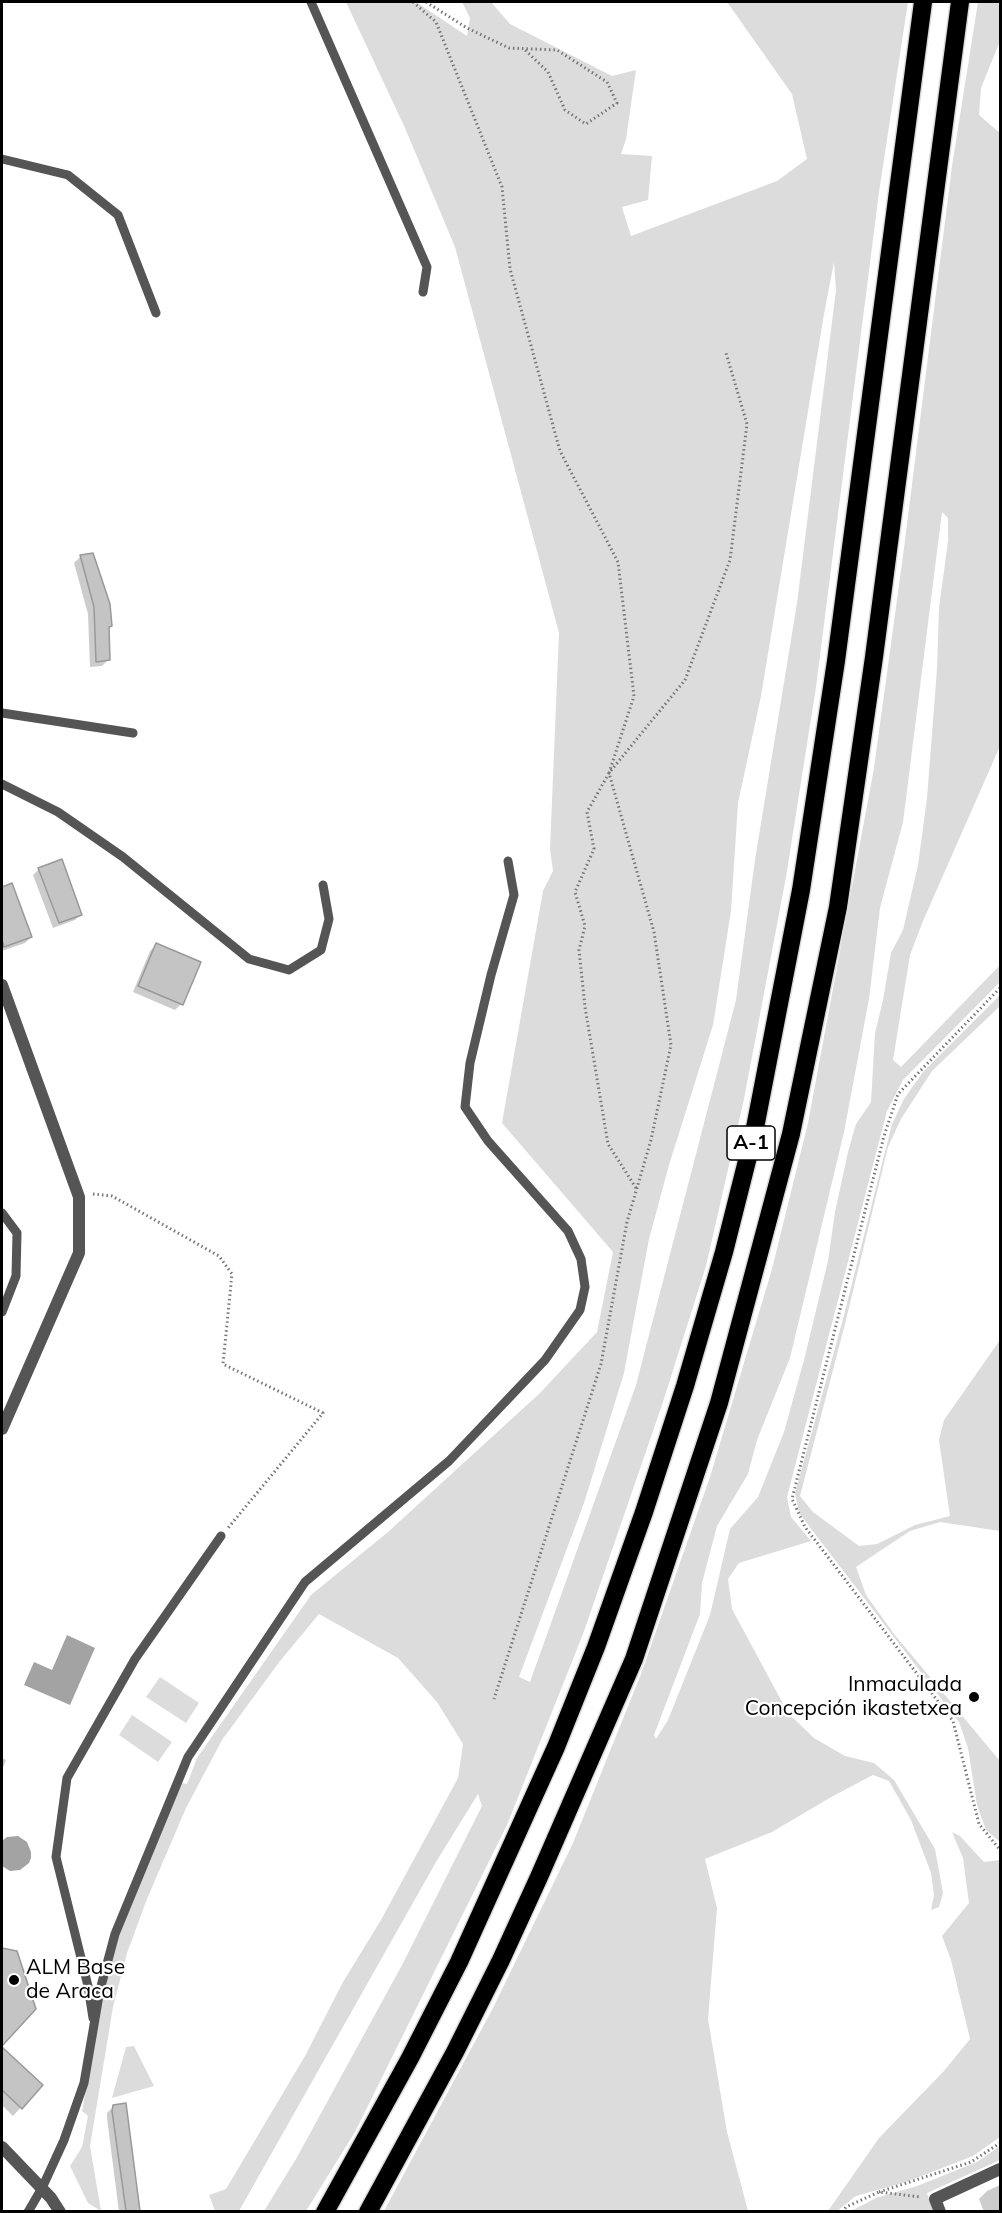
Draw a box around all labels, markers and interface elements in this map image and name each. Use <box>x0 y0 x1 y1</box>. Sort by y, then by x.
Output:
road number: A-1 <box>727 1126 775 1160</box>
place label: Inmaculada Concepción ikastetxea <box>745 1672 962 1722</box>
marker: Inmaculada Concepción ikastetxea <box>967 1690 981 1704</box>
place label: ALM Base de Araca <box>26 1955 125 2005</box>
marker: ALM Base de Araca <box>7 1973 21 1987</box>

